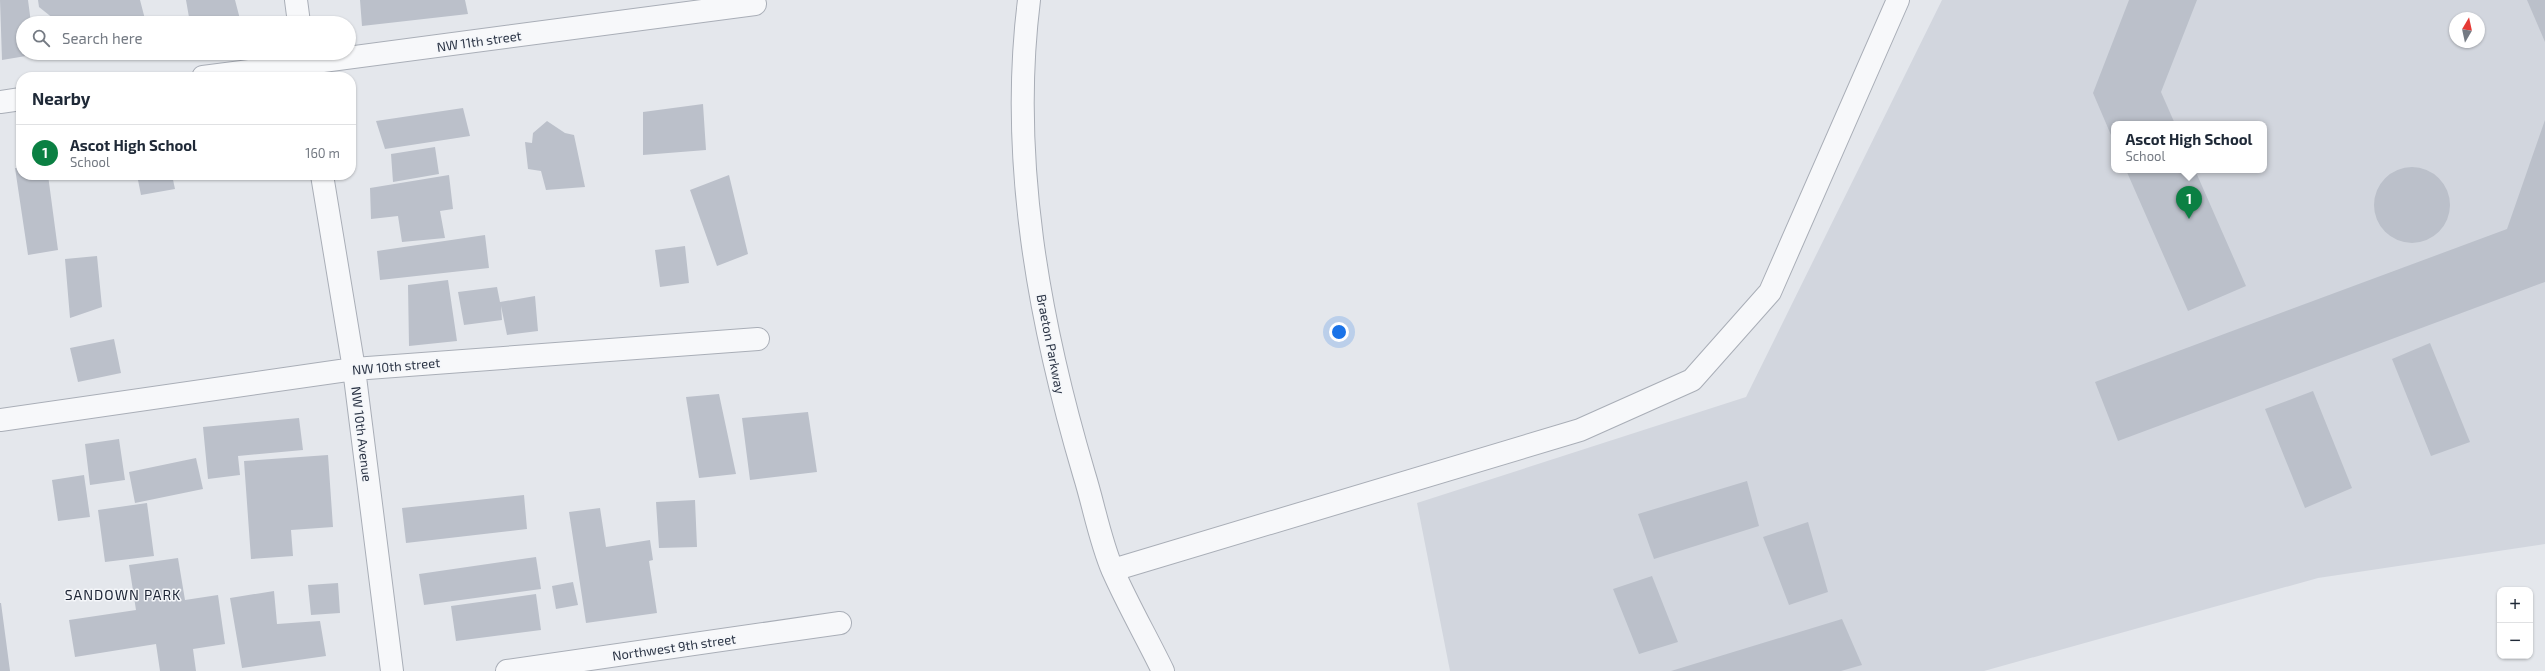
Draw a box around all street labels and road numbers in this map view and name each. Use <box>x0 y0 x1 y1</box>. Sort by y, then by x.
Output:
street label: NW 11th street <box>436 27 522 55</box>
street label: Braeton Parkway <box>1033 293 1069 395</box>
street label: NW 10th street <box>351 354 441 378</box>
street label: NW 10th Avenue <box>348 385 376 483</box>
street label: Northwest 9th street <box>611 630 737 664</box>

